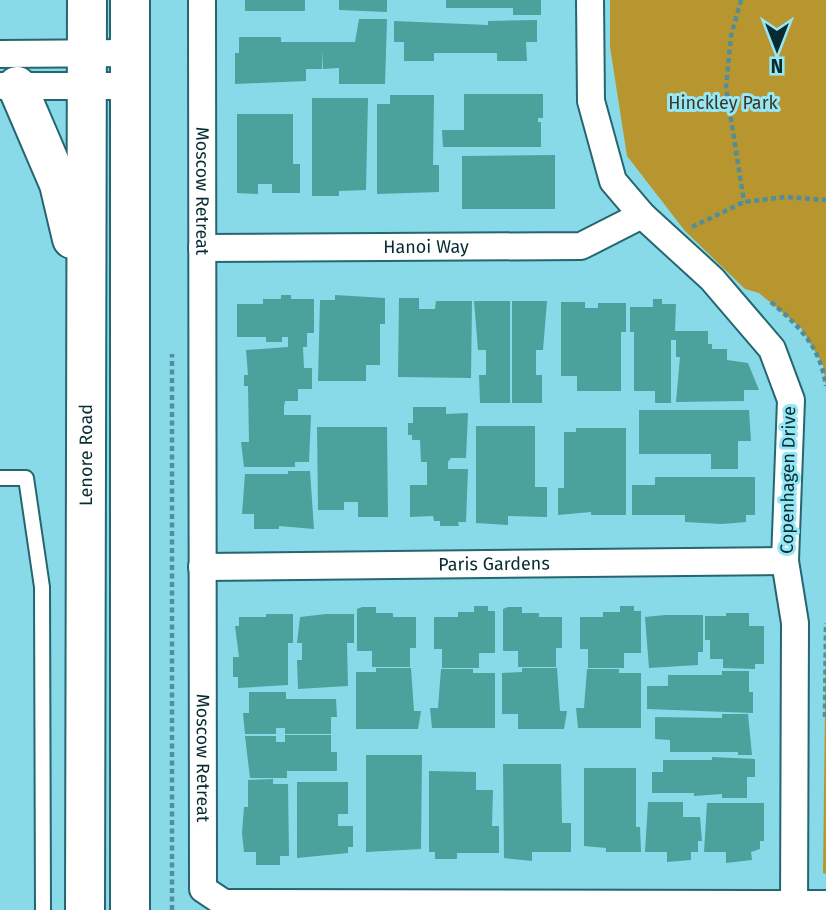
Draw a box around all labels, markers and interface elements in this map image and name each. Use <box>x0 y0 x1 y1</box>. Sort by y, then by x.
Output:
north arrow <box>742 14 812 84</box>
text: N <box>771 54 783 77</box>
park label: Hinckley Park <box>668 92 779 114</box>
street label: Moscow Retreat <box>191 127 213 256</box>
street label: Hanoi Way <box>383 236 469 258</box>
street label: Lenore Road <box>75 404 97 506</box>
street label: Copenhagen Drive <box>776 406 800 554</box>
street label: Paris Gardens <box>438 552 550 576</box>
street label: Moscow Retreat <box>192 694 214 823</box>

